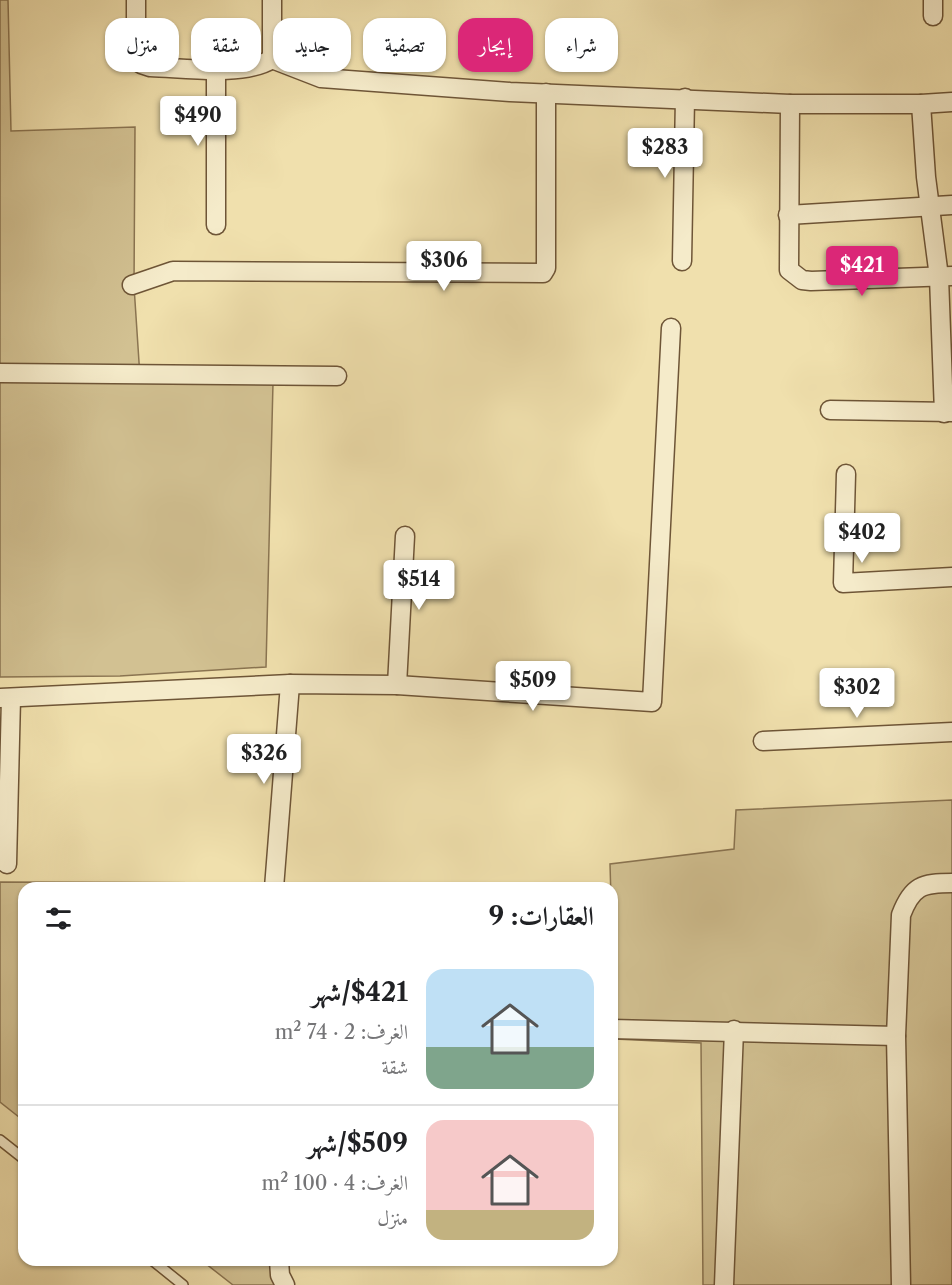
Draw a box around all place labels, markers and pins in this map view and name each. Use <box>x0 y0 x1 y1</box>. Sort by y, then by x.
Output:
pin: $490 <box>162 96 234 147</box>
pin: $283 <box>629 128 701 179</box>
pin: $306 <box>408 241 480 292</box>
pin: $421 <box>826 246 898 297</box>
pin: $402 <box>826 513 898 564</box>
pin: $514 <box>383 560 455 611</box>
pin: $509 <box>497 661 569 712</box>
pin: $302 <box>821 668 893 719</box>
pin: $326 <box>228 734 300 785</box>

